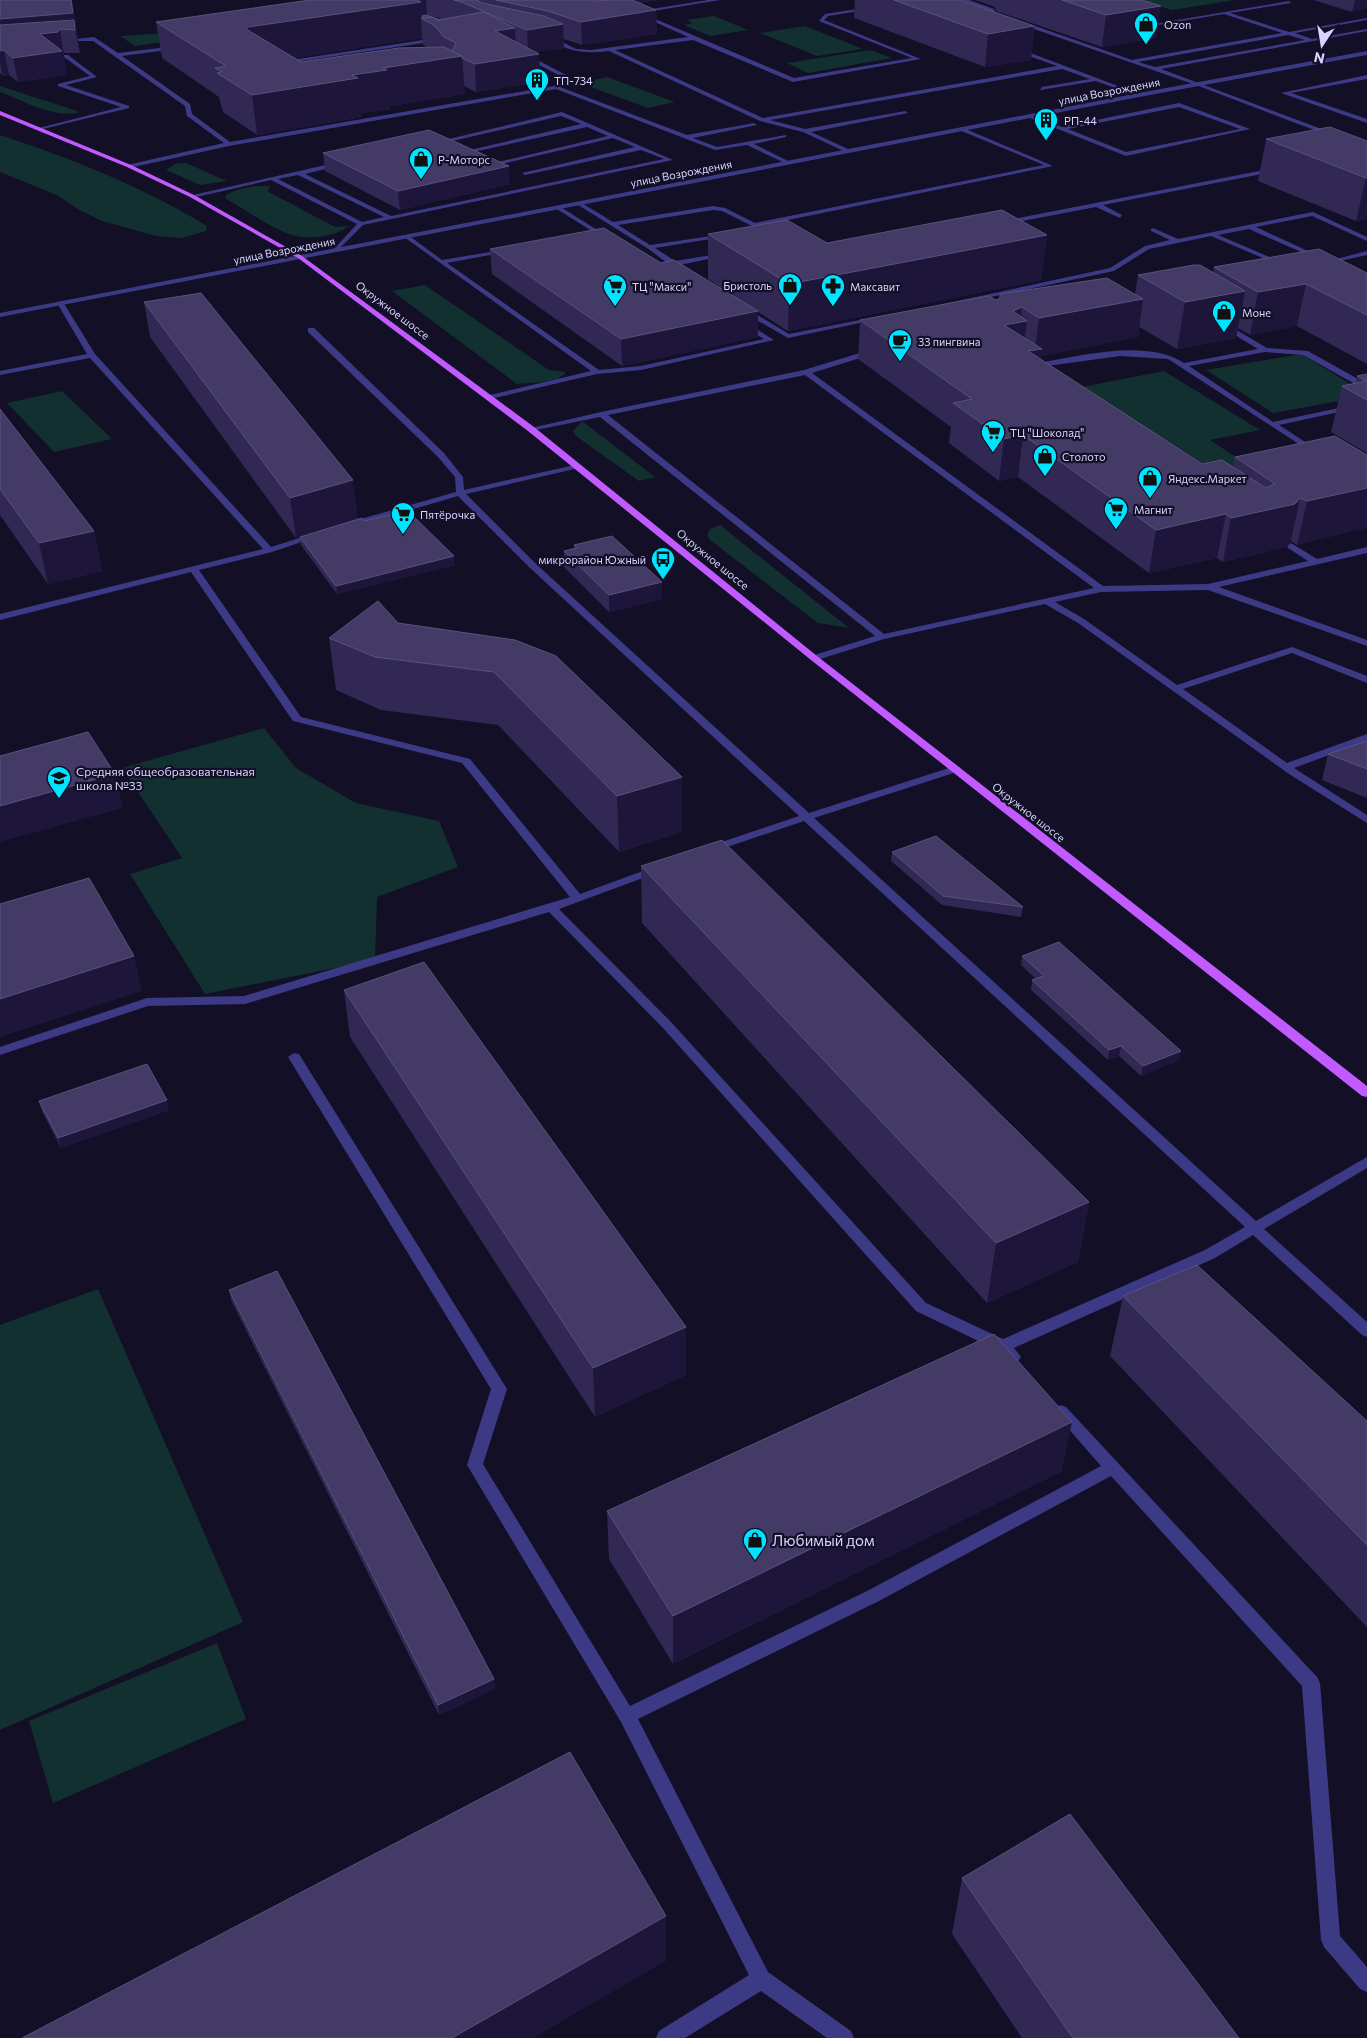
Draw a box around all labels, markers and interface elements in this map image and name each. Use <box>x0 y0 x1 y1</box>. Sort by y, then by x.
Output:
shop icon: Ozon <box>1133 11 1159 45</box>
place label: Ozon <box>1164 18 1191 31</box>
north arrow <box>1297 20 1347 70</box>
text: N <box>1312 49 1326 68</box>
building icon: ТП-734 <box>524 67 550 101</box>
place label: ТП-734 <box>554 74 593 87</box>
street label: улица Возрождения <box>1057 75 1161 107</box>
building icon: РП-44 <box>1033 107 1059 141</box>
place label: РП-44 <box>1064 114 1097 127</box>
shop icon: Р-Моторс <box>408 146 434 180</box>
place label: Р-Моторс <box>438 153 490 166</box>
street label: улица Возрождения <box>629 157 733 189</box>
street label: улица Возрождения <box>232 234 336 266</box>
shop icon: Бристоль <box>777 272 803 306</box>
supermarket icon: ТЦ "Макси" <box>602 273 628 307</box>
pharmacy icon: Максавит <box>820 273 846 307</box>
street label: Окружное шоссе <box>354 278 432 342</box>
place label: Бристоль <box>723 279 772 292</box>
place label: ТЦ "Макси" <box>632 280 691 293</box>
place label: Максавит <box>850 280 900 293</box>
shop icon: Моне <box>1211 299 1237 333</box>
place label: Моне <box>1242 306 1271 319</box>
cafe icon: 33 пингвина <box>887 328 913 362</box>
place label: 33 пингвина <box>918 335 980 348</box>
supermarket icon: ТЦ "Шоколад" <box>980 419 1006 453</box>
place label: ТЦ "Шоколад" <box>1010 426 1084 439</box>
shop icon: Столото <box>1032 443 1058 477</box>
place label: Столото <box>1062 450 1106 463</box>
shop icon: Яндекс.Маркет <box>1137 465 1163 499</box>
place label: Яндекс.Маркет <box>1168 472 1247 485</box>
supermarket icon: Магнит <box>1103 496 1129 530</box>
supermarket icon: Пятёрочка <box>390 501 416 535</box>
place label: Магнит <box>1134 503 1173 516</box>
place label: Пятёрочка <box>420 508 475 521</box>
street label: Окружное шоссе <box>674 526 752 592</box>
bus stop icon: микрорайон Южный <box>650 546 676 580</box>
place label: микрорайон Южный <box>538 553 646 566</box>
place label: Средняя общеобразовательная школа №33 <box>76 764 255 792</box>
school or university icon: Средняя общеобразовательная школа №33 <box>46 765 72 799</box>
street label: Окружное шоссе <box>990 780 1068 845</box>
shop icon: Любимый дом <box>742 1527 768 1561</box>
place label: Любимый дом <box>772 1531 875 1549</box>

